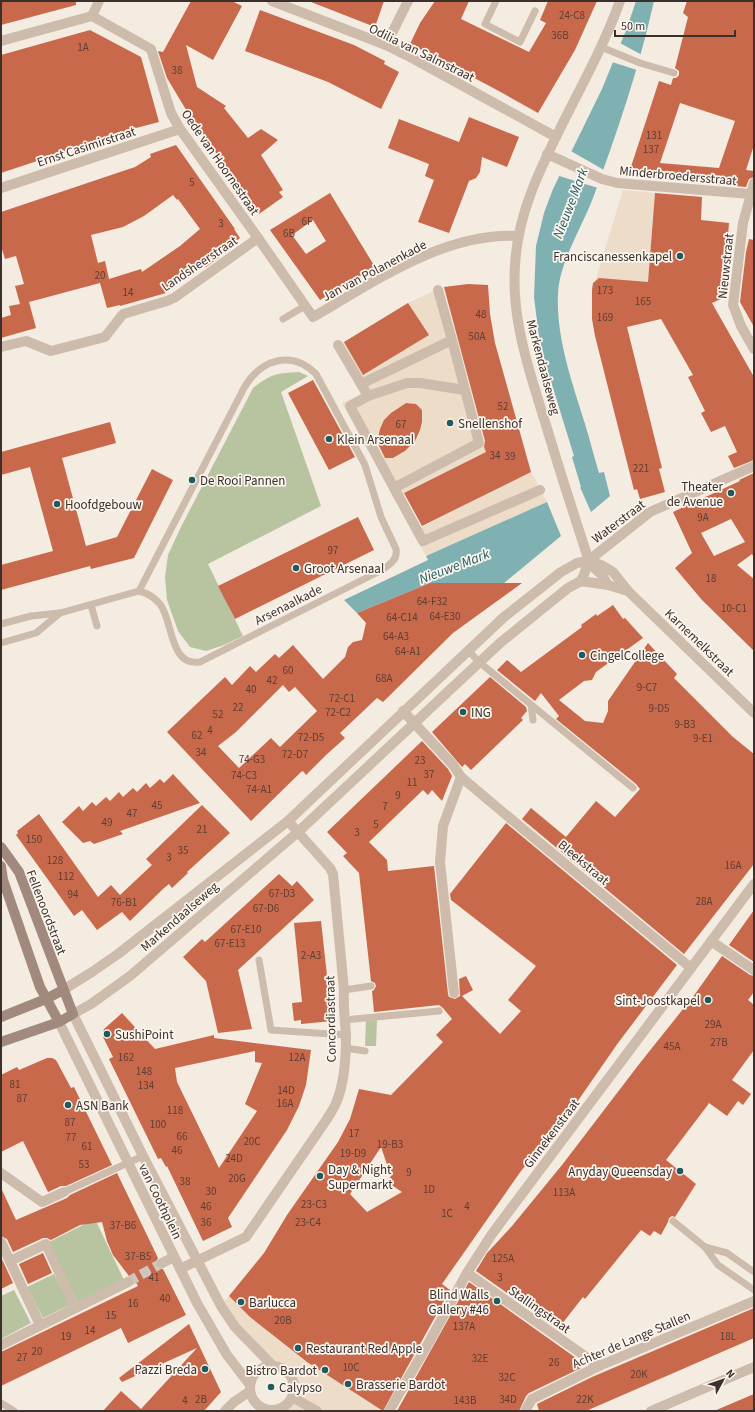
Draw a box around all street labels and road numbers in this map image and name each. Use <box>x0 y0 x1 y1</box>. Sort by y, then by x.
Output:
street label: Odilia van Salmstraat <box>366 19 478 87</box>
street label: Oede van Hoornestraat <box>177 106 264 219</box>
street label: Ernst Casimirstraat <box>35 122 139 171</box>
street label: Minderbroedersstraat <box>619 162 738 190</box>
street label: Landsheerstraat <box>158 231 242 296</box>
street label: Nieuwstraat <box>714 232 738 300</box>
street label: Jan van Polanenkade <box>319 236 430 306</box>
street label: Markendaalseweg <box>522 318 565 417</box>
street label: Waterstraat <box>588 495 649 548</box>
street label: Arsenaalkade <box>252 580 325 630</box>
street label: Karnemelkstraat <box>661 605 738 681</box>
street label: Bleekstraat <box>554 836 613 890</box>
street label: Fellenoordstraat <box>22 867 71 958</box>
street label: Markendaalseweg <box>137 878 223 956</box>
street label: Concordiastraat <box>321 975 341 1063</box>
street label: Ginnekenstraat <box>520 1095 584 1172</box>
street label: van Coothplein <box>134 1161 186 1242</box>
street label: Stallingstraat <box>505 1282 575 1338</box>
street label: Achter de Lange Stallen <box>569 1307 693 1373</box>

